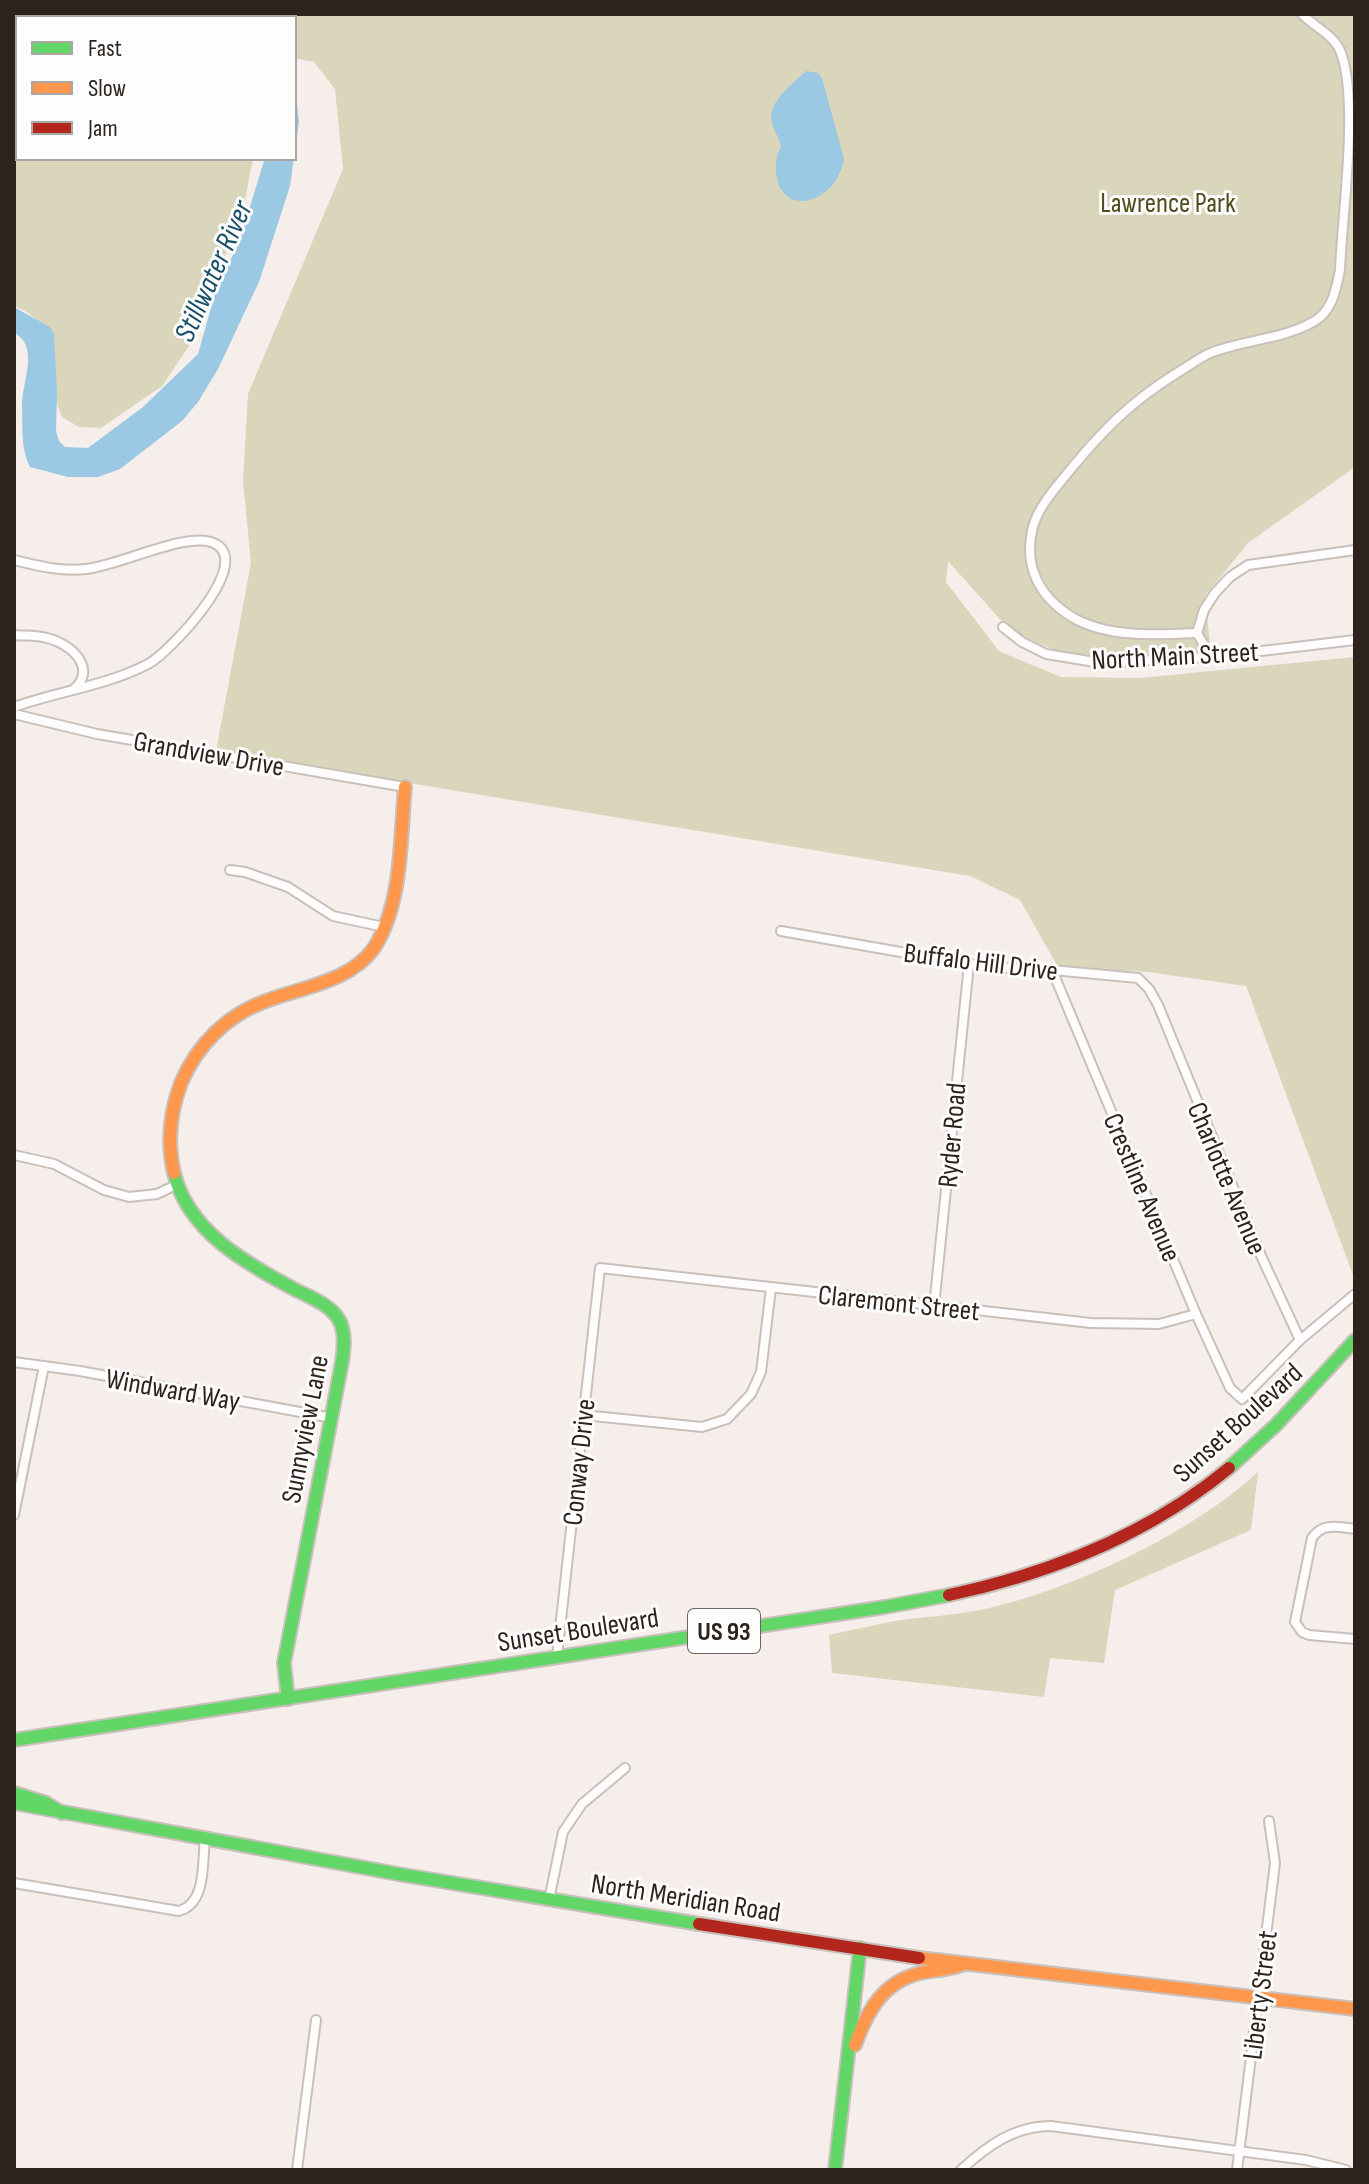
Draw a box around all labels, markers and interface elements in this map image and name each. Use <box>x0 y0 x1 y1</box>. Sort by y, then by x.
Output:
legend <box>16 16 296 160</box>
text: Fast <box>88 34 122 63</box>
text: Slow <box>88 74 126 103</box>
text: Jam <box>87 114 118 143</box>
park label: Lawrence Park <box>1100 187 1236 220</box>
water label: Stillwater River <box>167 194 262 347</box>
street label: North Main Street <box>1091 636 1260 677</box>
street label: Grandview Drive <box>131 725 287 784</box>
street label: Buffalo Hill Drive <box>902 937 1060 988</box>
street label: Ryder Road <box>931 1081 974 1189</box>
street label: Charlotte Avenue <box>1180 1097 1273 1260</box>
street label: Crestline Avenue <box>1096 1108 1188 1267</box>
street label: Claremont Street <box>816 1279 981 1328</box>
street label: Sunnyview Lane <box>275 1352 336 1506</box>
street label: Sunset Boulevard <box>1167 1357 1309 1490</box>
street label: Windward Way <box>103 1362 243 1419</box>
street label: Conway Drive <box>556 1397 603 1527</box>
street label: Sunset Boulevard <box>495 1601 661 1659</box>
road number: US 93 <box>688 1609 760 1653</box>
street label: North Meridian Road <box>589 1867 783 1930</box>
street label: Liberty Street <box>1236 1929 1285 2062</box>

